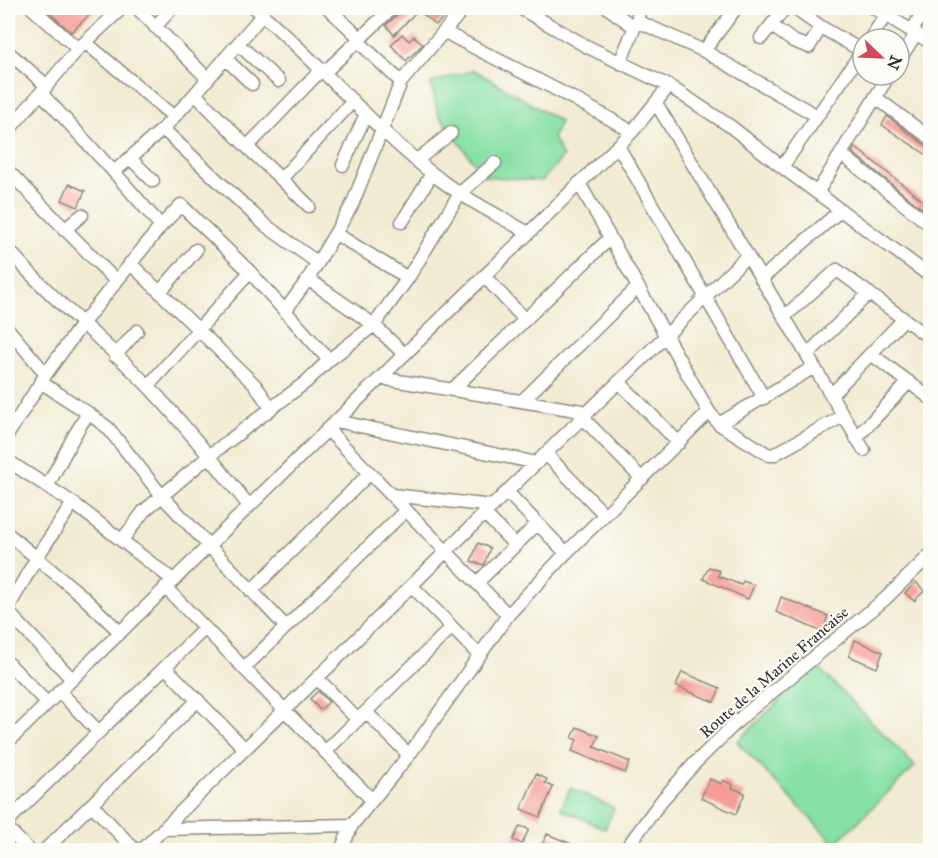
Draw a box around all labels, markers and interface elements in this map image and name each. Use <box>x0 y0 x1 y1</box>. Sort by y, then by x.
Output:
north arrow <box>851 27 911 87</box>
text: N <box>883 53 906 73</box>
street label: Route de la Marine Francaise <box>696 602 852 742</box>

